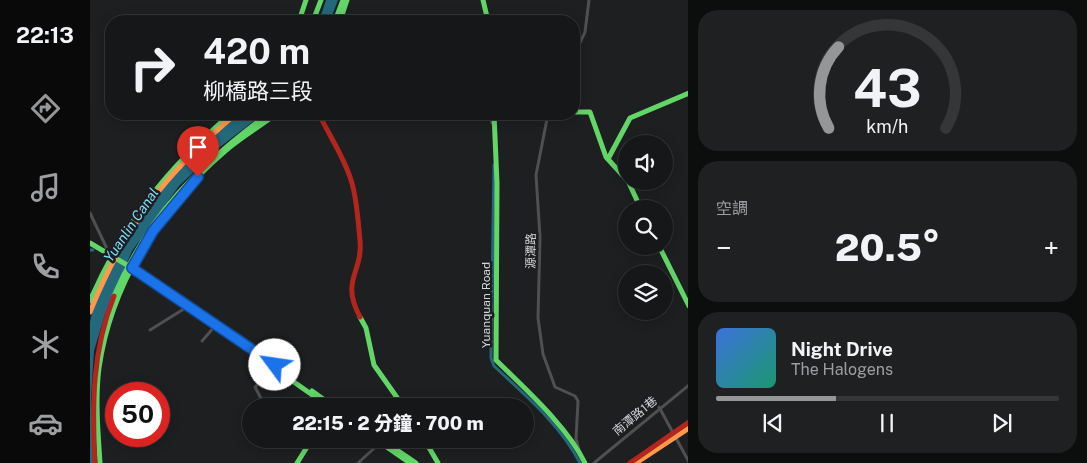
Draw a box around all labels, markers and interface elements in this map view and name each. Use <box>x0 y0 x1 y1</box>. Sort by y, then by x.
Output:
text: 22:13 <box>16 22 74 48</box>
text: 420 m <box>203 31 310 72</box>
icon: right <box>120 35 185 100</box>
text: 43 <box>853 58 922 119</box>
text: 柳橋路三段 <box>203 78 313 104</box>
icon: directions <box>28 91 63 126</box>
text: km/h <box>866 116 909 137</box>
pin <box>177 126 219 177</box>
icon: arrive <box>184 133 212 161</box>
map controls <box>618 135 673 320</box>
button: sound <box>618 135 673 190</box>
icon: music <box>28 170 63 205</box>
water label: Yuanlin Canal <box>100 185 162 265</box>
text: 空調 <box>716 199 748 218</box>
button: search <box>618 200 673 255</box>
text: 20.5° <box>835 225 940 270</box>
text: − <box>716 231 732 264</box>
text: + <box>1043 231 1059 264</box>
street label: 源潭路 <box>524 233 538 269</box>
icon: phone <box>28 249 63 284</box>
street label: Yuanquan Road <box>479 262 493 348</box>
button: layers <box>618 265 673 320</box>
icon: climate <box>28 327 63 362</box>
position arrow <box>248 338 300 390</box>
text: Night Drive <box>791 338 893 360</box>
text: The Halogens <box>791 360 893 379</box>
speed limit sign: 50 <box>105 382 170 447</box>
street label: 南潭路1巷 <box>610 394 660 438</box>
icon: car <box>28 406 63 441</box>
icon: previous <box>759 409 787 437</box>
icon: pause <box>873 409 901 437</box>
icon: next <box>988 409 1016 437</box>
text: 22:15 · 2 分鐘 · 700 m <box>292 412 484 434</box>

